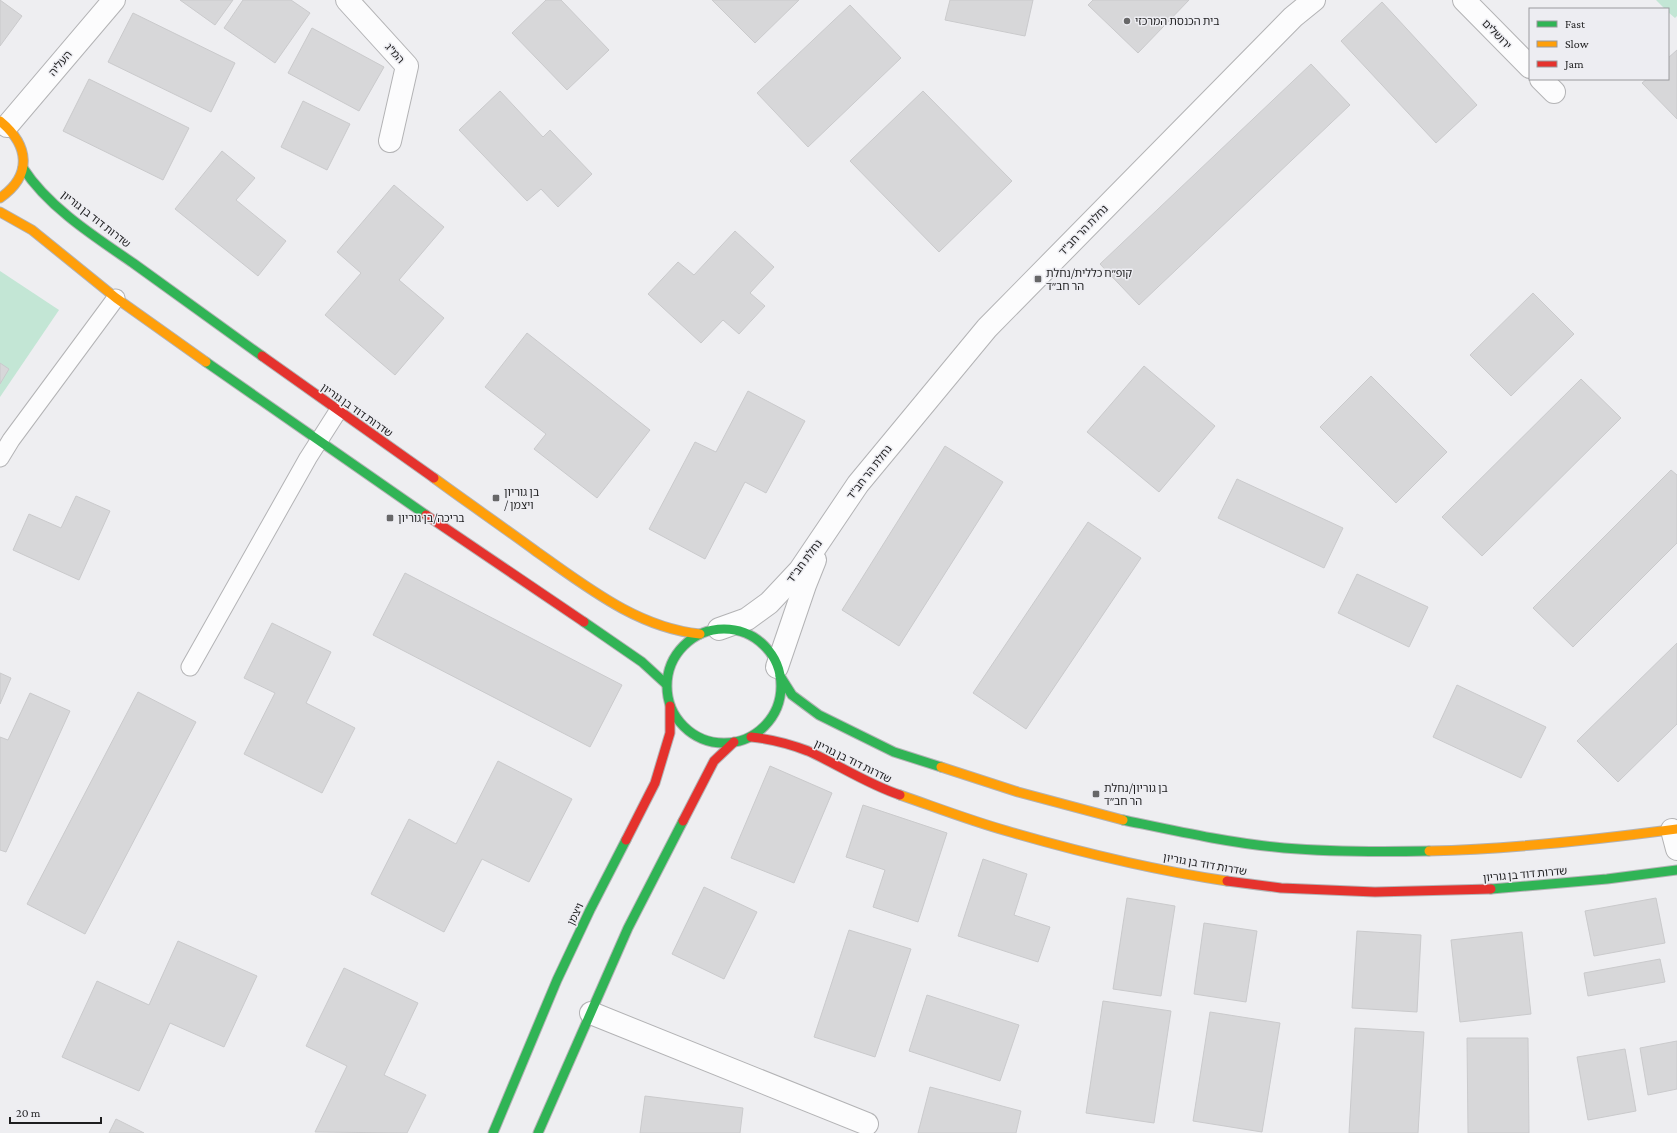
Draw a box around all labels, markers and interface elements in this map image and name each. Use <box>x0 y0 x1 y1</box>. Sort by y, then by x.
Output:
legend <box>1529 8 1669 80</box>
place label: בית הכנסת המרכזי <box>1135 15 1220 27</box>
marker: בית הכנסת המרכזי <box>1122 16 1132 26</box>
street label: ירושלים <box>1480 17 1514 51</box>
text: Fast <box>1565 17 1586 31</box>
text: Slow <box>1565 37 1589 51</box>
street label: המ"ג <box>383 41 407 66</box>
street label: העליה <box>46 48 74 78</box>
text: Jam <box>1564 57 1584 71</box>
street label: שדרות דוד בן גוריון <box>59 188 133 250</box>
street label: נחלת הר חב"ד <box>1056 202 1110 258</box>
place label: קופ״ח כללית/נחלת הר חב״ד <box>1046 267 1132 292</box>
marker: קופ״ח כללית/נחלת הר חב״ד <box>1033 274 1043 284</box>
street label: שדרות דוד בן גוריון <box>319 381 395 439</box>
street label: נחלת הר חב"ד <box>844 443 894 501</box>
place label: בן גוריון / ויצמן <box>504 486 539 511</box>
marker: בן גוריון / ויצמן <box>491 493 501 503</box>
place label: בריכה/בן גוריון <box>398 512 465 524</box>
marker: בריכה/בן גוריון <box>385 513 395 523</box>
street label: נחלת חב"ד <box>784 537 824 585</box>
street label: שדרות דוד בן גוריון <box>812 737 894 785</box>
place label: בן גוריון/נחלת הר חב״ד <box>1104 782 1168 807</box>
marker: בן גוריון/נחלת הר חב״ד <box>1091 789 1101 799</box>
street label: שדרות דוד בן גוריון <box>1162 851 1248 877</box>
street label: שדרות דוד בן גוריון <box>1482 864 1568 884</box>
street label: ויצמן <box>564 901 586 927</box>
scale bar <box>10 1099 101 1125</box>
text: 20 m <box>16 1106 41 1120</box>

